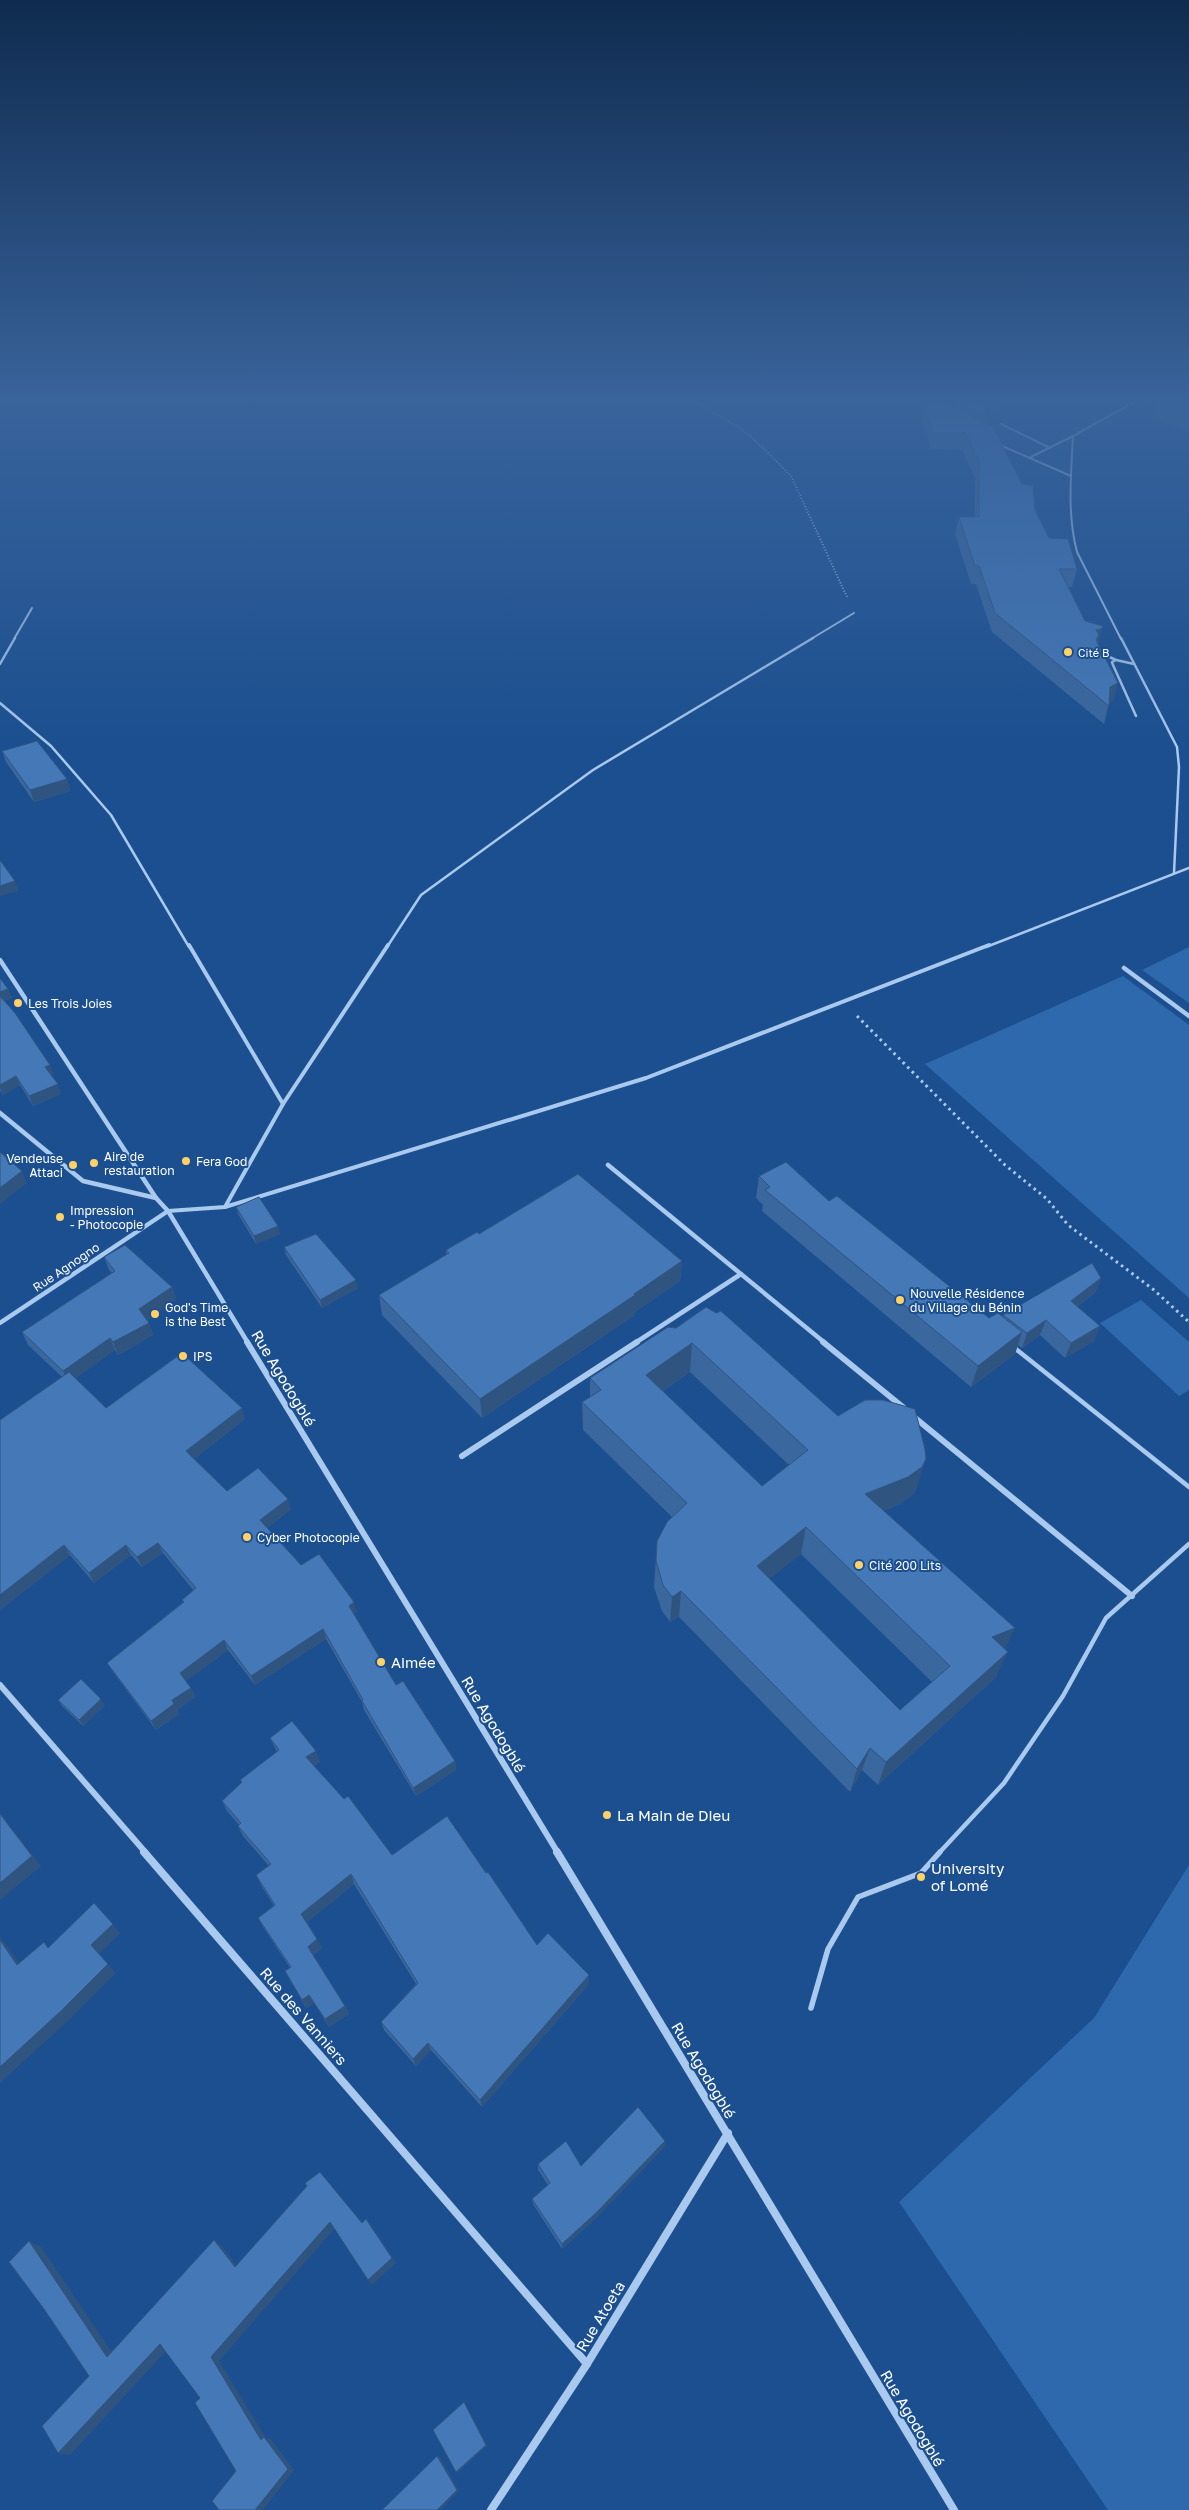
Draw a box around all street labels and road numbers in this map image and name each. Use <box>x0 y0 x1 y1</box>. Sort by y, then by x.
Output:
street label: Rue Agnogno <box>30 1239 102 1295</box>
street label: Rue Agodogblé <box>248 1326 320 1430</box>
street label: Rue Agodogblé <box>458 1672 530 1776</box>
street label: Rue des Vanniers <box>257 1963 351 2069</box>
street label: Rue Agodogblé <box>668 2018 740 2122</box>
street label: Rue Atoeta <box>572 2277 628 2355</box>
street label: Rue Agodogblé <box>877 2366 949 2470</box>

